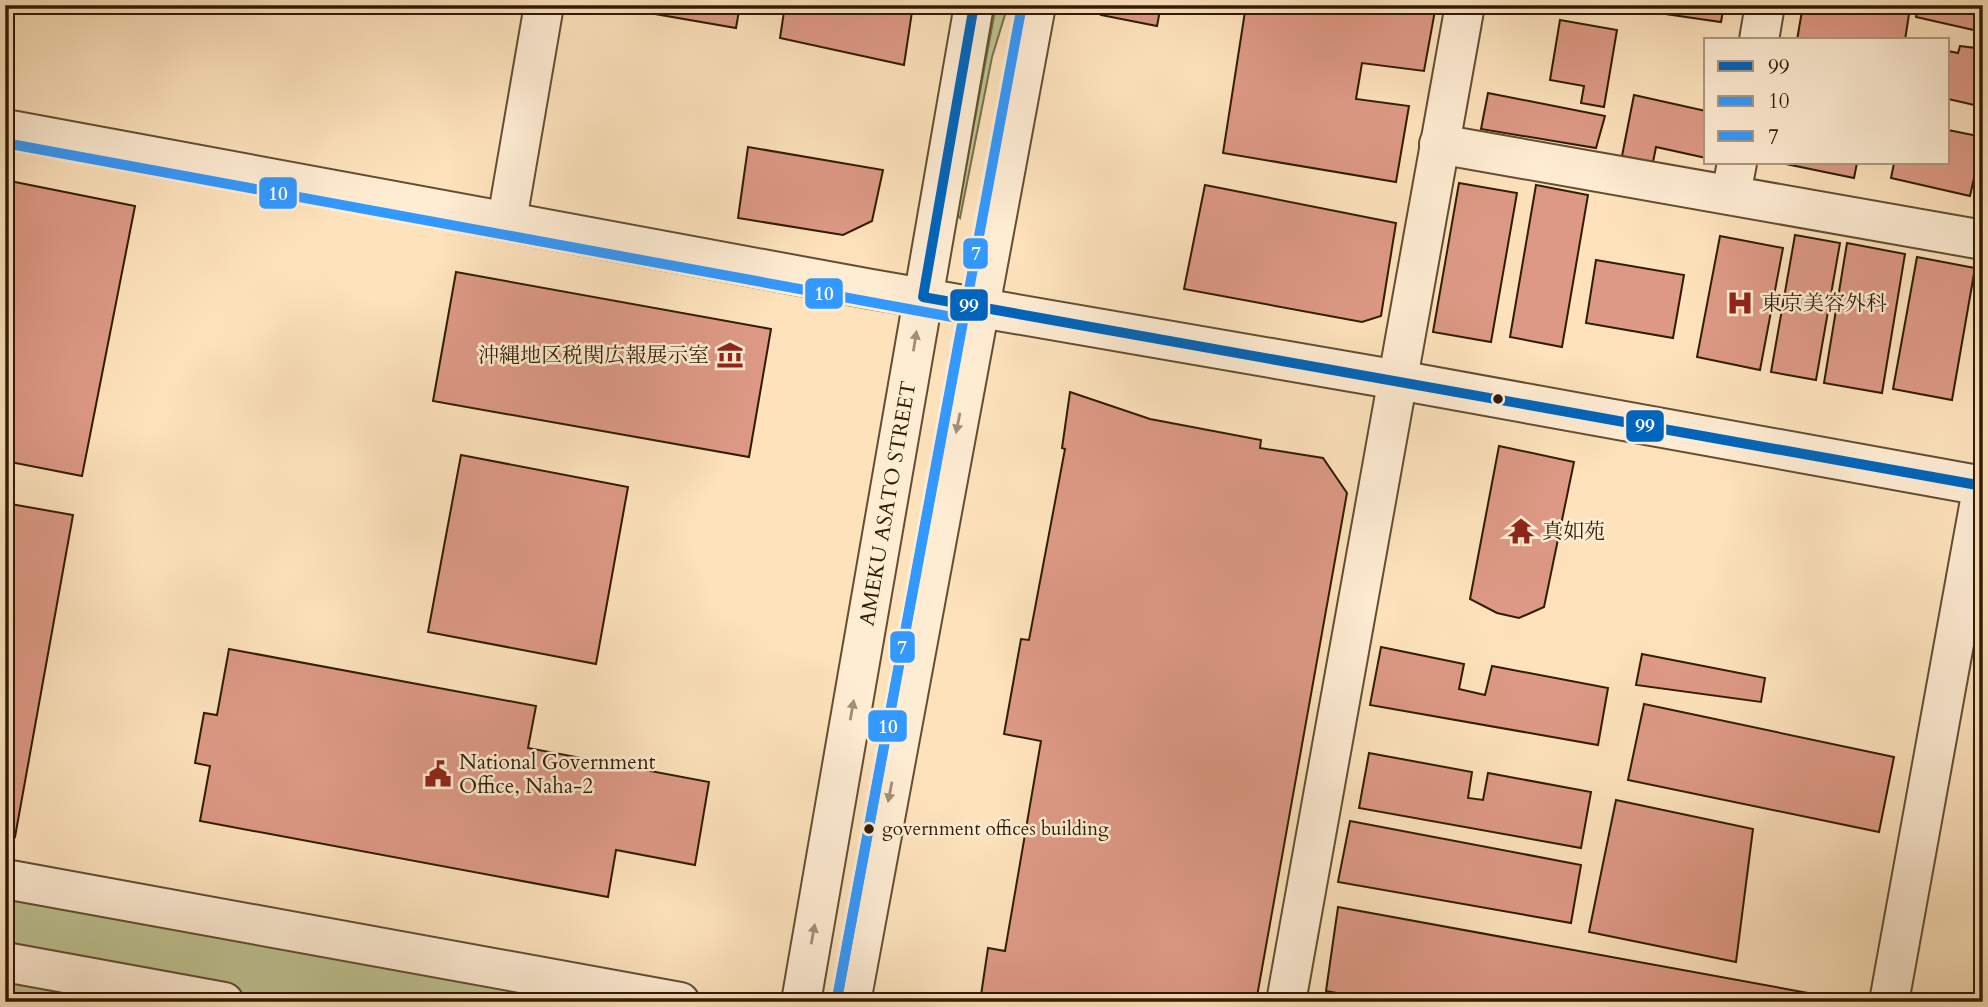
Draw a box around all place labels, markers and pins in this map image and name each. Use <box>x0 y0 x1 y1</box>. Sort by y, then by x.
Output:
hospital icon: 東京美容外科 <box>1725 288 1755 318</box>
place label: 東京美容外科 <box>1761 289 1887 318</box>
museum icon: 沖縄地区税関広報展示室 <box>715 340 745 370</box>
place label: 沖縄地区税関広報展示室 <box>478 341 709 370</box>
unlabelled marker <box>1491 392 1505 406</box>
temple icon: 真如苑 <box>1506 516 1536 546</box>
place label: 真如苑 <box>1542 517 1605 546</box>
place label: National Government Office, Naha-2 <box>459 748 656 801</box>
public building icon: National Government Office, Naha-2 <box>423 759 453 789</box>
place label: government offices building <box>882 816 1109 842</box>
marker: government offices building <box>862 822 876 836</box>

